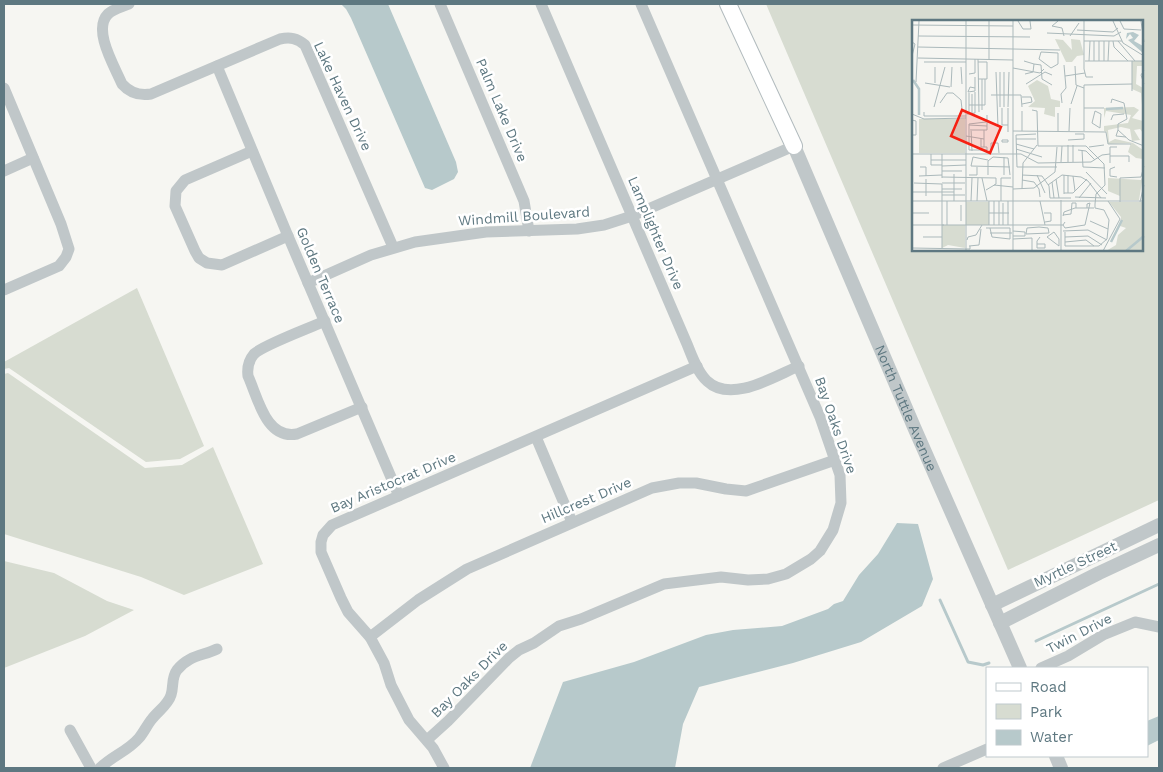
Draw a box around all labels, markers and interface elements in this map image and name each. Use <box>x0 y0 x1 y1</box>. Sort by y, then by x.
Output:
inset map <box>912 20 1143 251</box>
street label: Lake Haven Drive <box>311 39 375 153</box>
street label: Palm Lake Drive <box>473 56 531 164</box>
street label: Lamplighter Drive <box>625 174 687 292</box>
street label: Windmill Boulevard <box>458 203 590 229</box>
street label: Golden Terrace <box>294 225 348 325</box>
street label: North Tuttle Avenue <box>872 342 940 474</box>
street label: Bay Oaks Drive <box>812 374 860 476</box>
street label: Bay Aristocrat Drive <box>328 448 458 516</box>
street label: Hillcrest Drive <box>538 474 634 526</box>
street label: Myrtle Street <box>1031 538 1119 590</box>
street label: Twin Drive <box>1044 610 1114 656</box>
street label: Bay Oaks Drive <box>427 637 511 721</box>
legend <box>986 667 1148 757</box>
text: Road <box>1030 678 1067 696</box>
text: Park <box>1030 703 1063 721</box>
text: Water <box>1030 728 1073 746</box>

